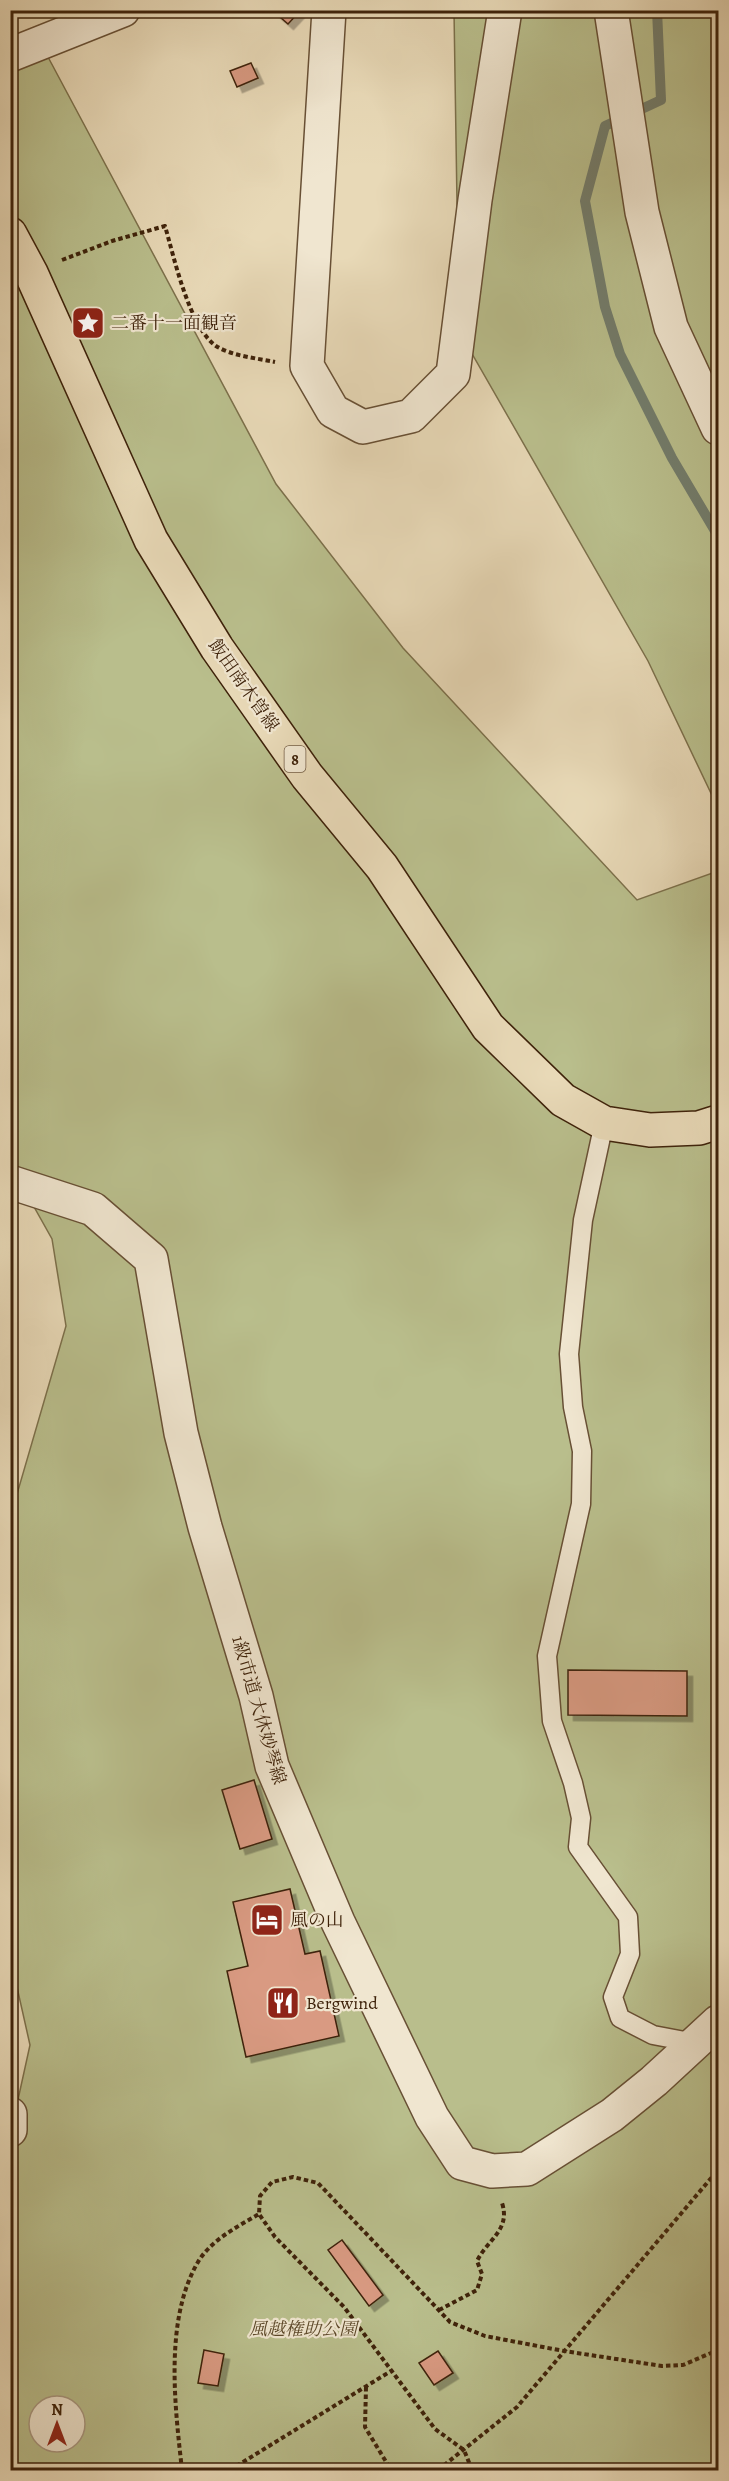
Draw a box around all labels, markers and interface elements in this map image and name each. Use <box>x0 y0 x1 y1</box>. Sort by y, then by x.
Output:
place icon: 二番十一面観音 <box>70 305 106 341</box>
place label: 二番十一面観音 <box>111 311 237 335</box>
street label: 飯田南木曽線 <box>203 634 285 736</box>
road number: 8 <box>284 746 306 772</box>
street label: 1級市道 大休妙琴線 <box>226 1633 292 1787</box>
hotel icon: 風の山 <box>249 1902 285 1938</box>
place label: 風の山 <box>290 1908 344 1932</box>
restaurant icon: Bergwind <box>265 1985 301 2021</box>
place label: Bergwind <box>306 1991 378 2015</box>
park label: 風越権助公園 <box>249 2317 360 2341</box>
north arrow <box>27 2394 87 2454</box>
text: N <box>51 2399 63 2421</box>

